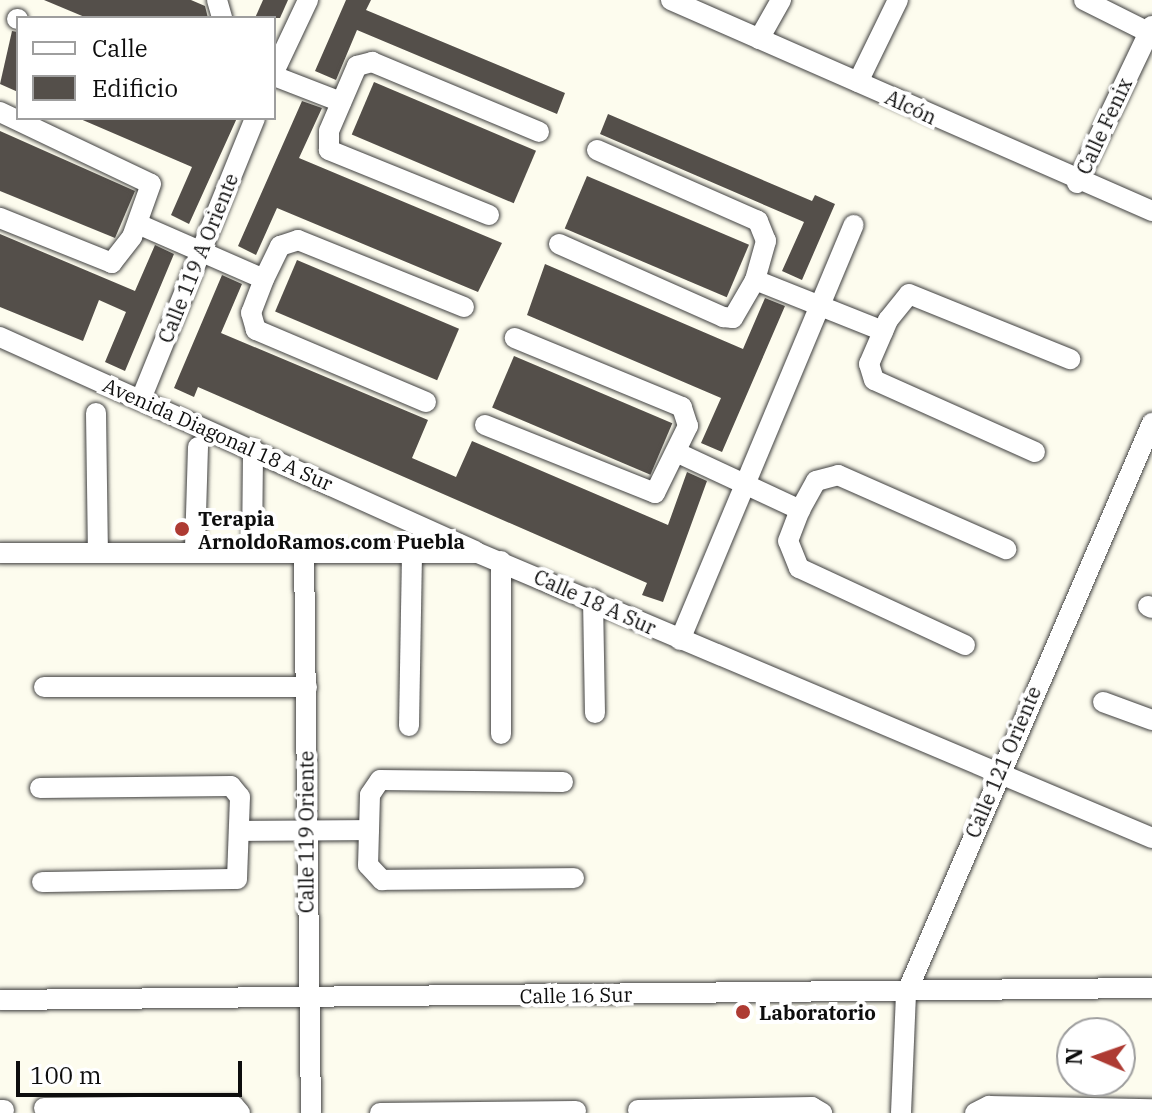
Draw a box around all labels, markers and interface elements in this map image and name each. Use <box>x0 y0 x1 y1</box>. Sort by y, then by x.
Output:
legend <box>16 16 276 120</box>
text: Calle <box>92 32 148 64</box>
text: Edificio <box>92 72 178 104</box>
street label: Calle Fenix <box>1071 74 1137 178</box>
street label: Alcón <box>882 85 940 129</box>
street label: Calle 119 A Oriente <box>153 170 243 346</box>
street label: Avenida Diagonal 18 A Sur <box>99 372 337 496</box>
place label: Terapia ArnoldoRamos.com Puebla <box>198 506 465 553</box>
marker: Terapia ArnoldoRamos.com Puebla <box>173 520 191 538</box>
street label: Calle 18 A Sur <box>530 564 660 640</box>
street label: Calle 121 Oriente <box>960 683 1046 841</box>
street label: Calle 119 Oriente <box>294 751 318 913</box>
street label: Calle 16 Sur <box>519 982 633 1008</box>
place label: Laboratorio <box>759 1000 876 1024</box>
marker: Laboratorio <box>734 1003 752 1021</box>
north arrow <box>1056 1017 1136 1097</box>
scale bar <box>20 1045 246 1095</box>
text: N <box>1059 1047 1088 1065</box>
text: 100 m <box>30 1059 102 1091</box>

